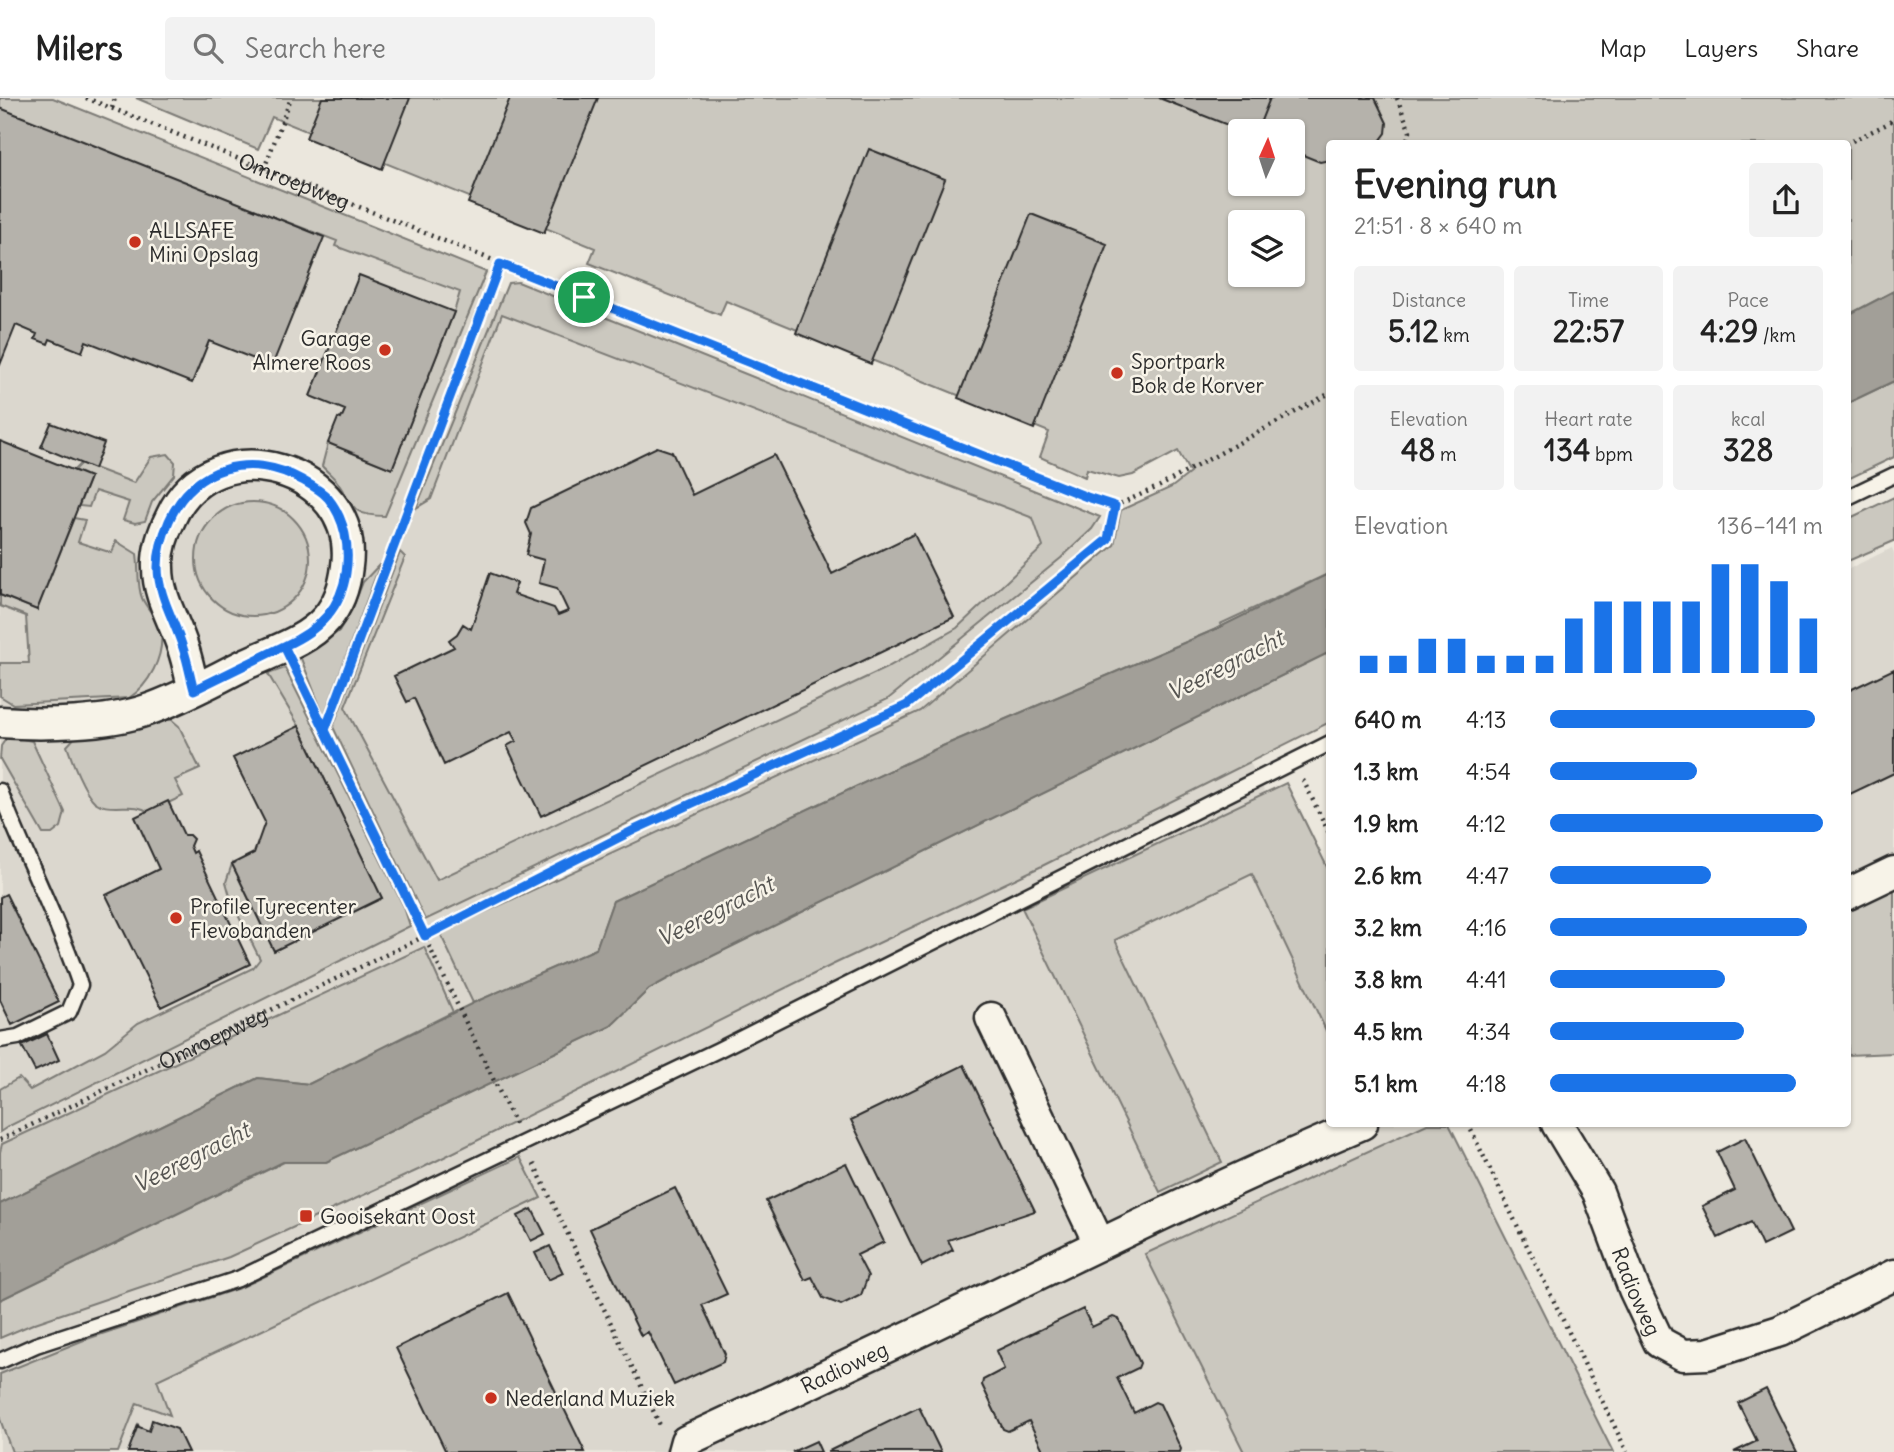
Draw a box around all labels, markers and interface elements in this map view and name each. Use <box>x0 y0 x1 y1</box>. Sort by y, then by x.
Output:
search box <box>165 17 655 80</box>
text: Milers <box>35 27 123 69</box>
icon: search <box>189 29 227 67</box>
text: Search here <box>245 32 386 65</box>
text: Map <box>1600 33 1646 63</box>
text: Layers <box>1684 33 1758 63</box>
text: Share <box>1796 33 1859 63</box>
north arrow <box>1228 119 1306 196</box>
map controls <box>1228 119 1305 287</box>
street label: Omroepweg <box>234 147 354 215</box>
text: Evening run <box>1354 161 1557 208</box>
button: share <box>1749 163 1823 237</box>
button: layers <box>1228 210 1305 287</box>
text: 21:51 · 8 × 640 m <box>1354 211 1522 240</box>
place label: ALLSAFE Mini Opslag <box>149 217 259 268</box>
marker: ALLSAFE Mini Opslag <box>127 234 143 250</box>
pin <box>554 267 614 327</box>
icon: arrive <box>565 278 603 316</box>
text: Distance <box>1392 288 1466 312</box>
text: Time <box>1568 288 1609 312</box>
text: Pace <box>1728 288 1769 312</box>
text: 5.12 <box>1388 312 1439 350</box>
text: 22:57 <box>1553 312 1624 350</box>
text: 4:29 <box>1700 312 1758 350</box>
text: km <box>1439 323 1470 347</box>
text: /km <box>1758 323 1796 347</box>
place label: Garage Almere Roos <box>252 325 371 376</box>
marker: Garage Almere Roos <box>377 342 393 358</box>
place label: Sportpark Bok de Korver <box>1131 348 1264 399</box>
marker: Sportpark Bok de Korver <box>1109 365 1125 381</box>
text: Elevation <box>1390 407 1468 431</box>
text: Heart rate <box>1544 407 1633 431</box>
text: kcal <box>1731 407 1765 431</box>
text: 48 <box>1401 431 1436 469</box>
text: 134 <box>1544 431 1590 469</box>
text: 328 <box>1723 431 1774 469</box>
text: m <box>1436 442 1457 466</box>
text: bpm <box>1590 442 1633 466</box>
text: Elevation <box>1354 511 1448 540</box>
text: 136–141 m <box>1717 511 1823 540</box>
water label: Veeregracht <box>1162 622 1291 707</box>
text: 640 m <box>1354 705 1421 734</box>
text: 4:13 <box>1466 705 1507 734</box>
text: 1.3 km <box>1354 757 1418 786</box>
text: 4:54 <box>1466 757 1511 786</box>
text: 1.9 km <box>1354 809 1419 838</box>
text: 4:12 <box>1466 809 1506 838</box>
text: 2.6 km <box>1354 861 1422 890</box>
text: 4:47 <box>1466 861 1509 890</box>
water label: Veeregracht <box>652 868 781 953</box>
place label: Profile Tyrecenter Flevobanden <box>190 893 357 944</box>
marker: Profile Tyrecenter Flevobanden <box>168 910 184 926</box>
text: 3.2 km <box>1354 913 1422 942</box>
text: 4:16 <box>1466 913 1507 942</box>
text: 3.8 km <box>1354 965 1422 994</box>
text: 4:41 <box>1466 965 1507 994</box>
street label: Omroepweg <box>154 1000 272 1076</box>
text: 4.5 km <box>1354 1017 1423 1046</box>
text: 4:34 <box>1466 1017 1511 1046</box>
text: 5.1 km <box>1354 1069 1418 1098</box>
text: 4:18 <box>1466 1069 1507 1098</box>
water label: Veeregracht <box>128 1114 257 1199</box>
place label: Gooisekant Oost <box>320 1203 476 1230</box>
marker: Gooisekant Oost <box>298 1208 314 1224</box>
street label: Radioweg <box>1606 1243 1668 1340</box>
street label: Radioweg <box>796 1335 892 1399</box>
place label: Nederland Muziek <box>505 1385 675 1412</box>
marker: Nederland Muziek <box>483 1390 499 1406</box>

